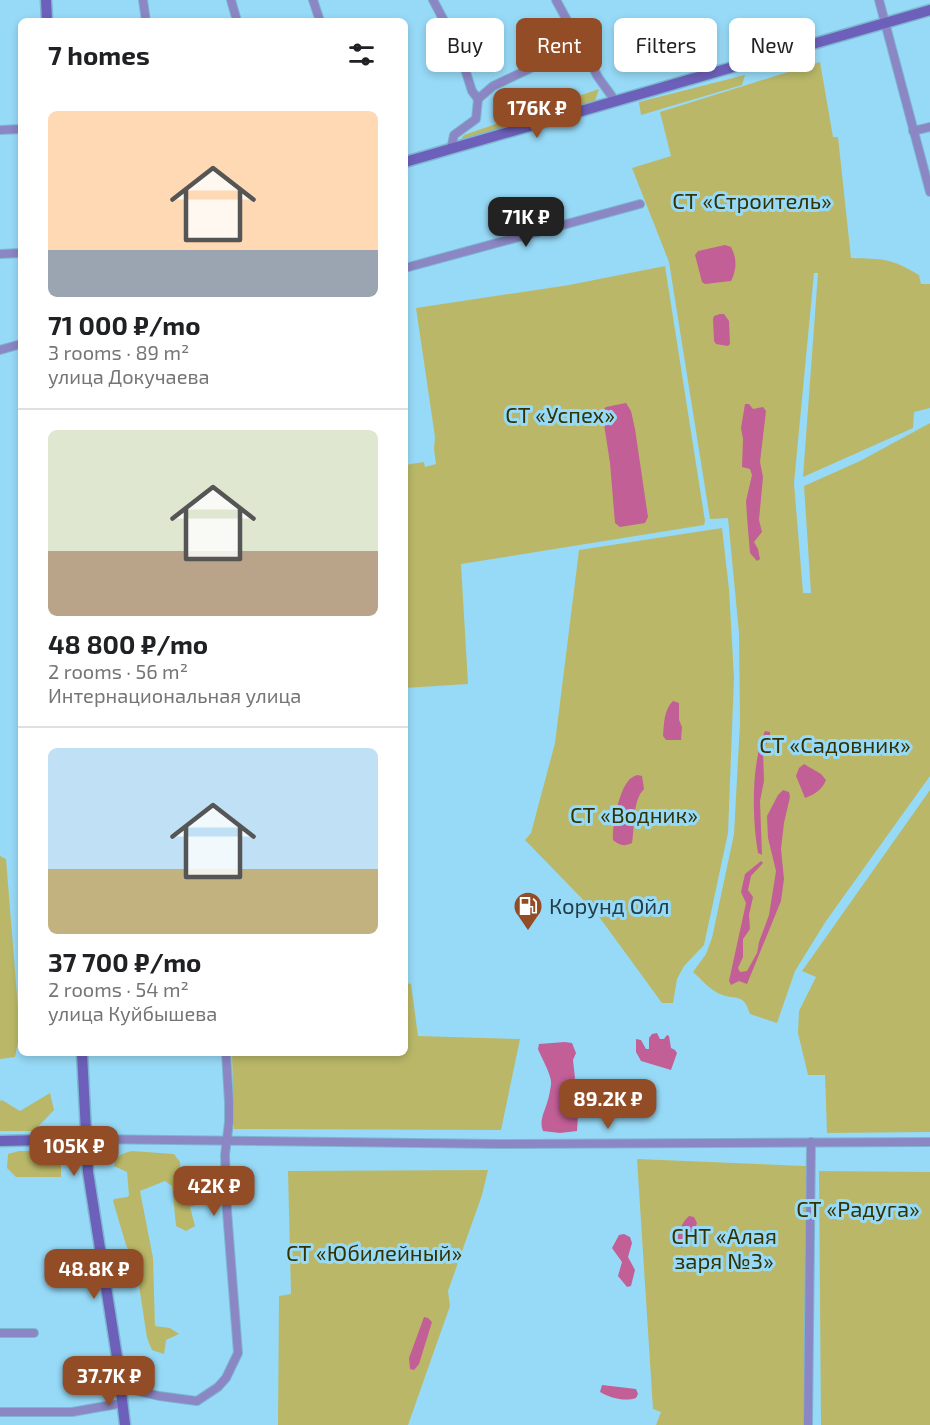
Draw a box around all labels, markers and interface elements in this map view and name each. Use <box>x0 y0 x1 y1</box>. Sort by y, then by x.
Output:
chip: Buy <box>426 18 504 72</box>
chip: Rent <box>516 18 602 72</box>
chip: Filters <box>614 18 717 72</box>
chip: New <box>729 18 815 72</box>
icon: filters <box>345 38 378 71</box>
text: 7 homes <box>48 39 150 70</box>
pin: 176K ₽ <box>488 88 586 139</box>
text: 176K ₽ <box>507 95 567 119</box>
icon: home <box>159 150 267 258</box>
park label: СТ «Строитель» <box>672 187 832 213</box>
pin: 71K ₽ <box>484 197 568 248</box>
text: 71K ₽ <box>502 204 550 228</box>
text: 71 000 ₽/mo <box>48 309 201 340</box>
text: 3 rooms · 89 m² <box>48 340 189 364</box>
text: улица Докучаева <box>48 364 210 388</box>
park label: СТ «Успех» <box>505 401 615 427</box>
icon: home <box>159 469 267 577</box>
text: 48 800 ₽/mo <box>48 628 208 659</box>
text: 2 rooms · 56 m² <box>48 659 188 683</box>
text: Интернациональная улица <box>48 683 301 707</box>
park label: СТ «Садовник» <box>759 731 911 757</box>
icon: home <box>159 787 267 895</box>
park label: СТ «Водник» <box>570 801 698 827</box>
fuel station icon: Корунд Ойл <box>512 890 544 932</box>
place label: Корунд Ойл <box>549 892 670 919</box>
text: 37 700 ₽/mo <box>48 946 201 977</box>
text: 2 rooms · 54 m² <box>48 977 189 1001</box>
text: улица Куйбышева <box>48 1001 217 1025</box>
pin: 89.2K ₽ <box>553 1079 663 1130</box>
text: 89.2K ₽ <box>573 1086 643 1110</box>
pin: 105K ₽ <box>25 1126 123 1177</box>
text: 105K ₽ <box>44 1133 104 1157</box>
pin: 42K ₽ <box>172 1166 256 1217</box>
text: 42K ₽ <box>188 1173 240 1197</box>
park label: СТ «Радуга» <box>796 1195 920 1222</box>
park label: СНТ «Алая заря №3» <box>671 1222 777 1273</box>
park label: СТ «Юбилейный» <box>286 1239 462 1265</box>
pin: 48.8K ₽ <box>39 1249 149 1300</box>
text: 48.8K ₽ <box>58 1256 130 1280</box>
pin: 37.7K ₽ <box>54 1356 164 1407</box>
text: 37.7K ₽ <box>77 1363 141 1387</box>

